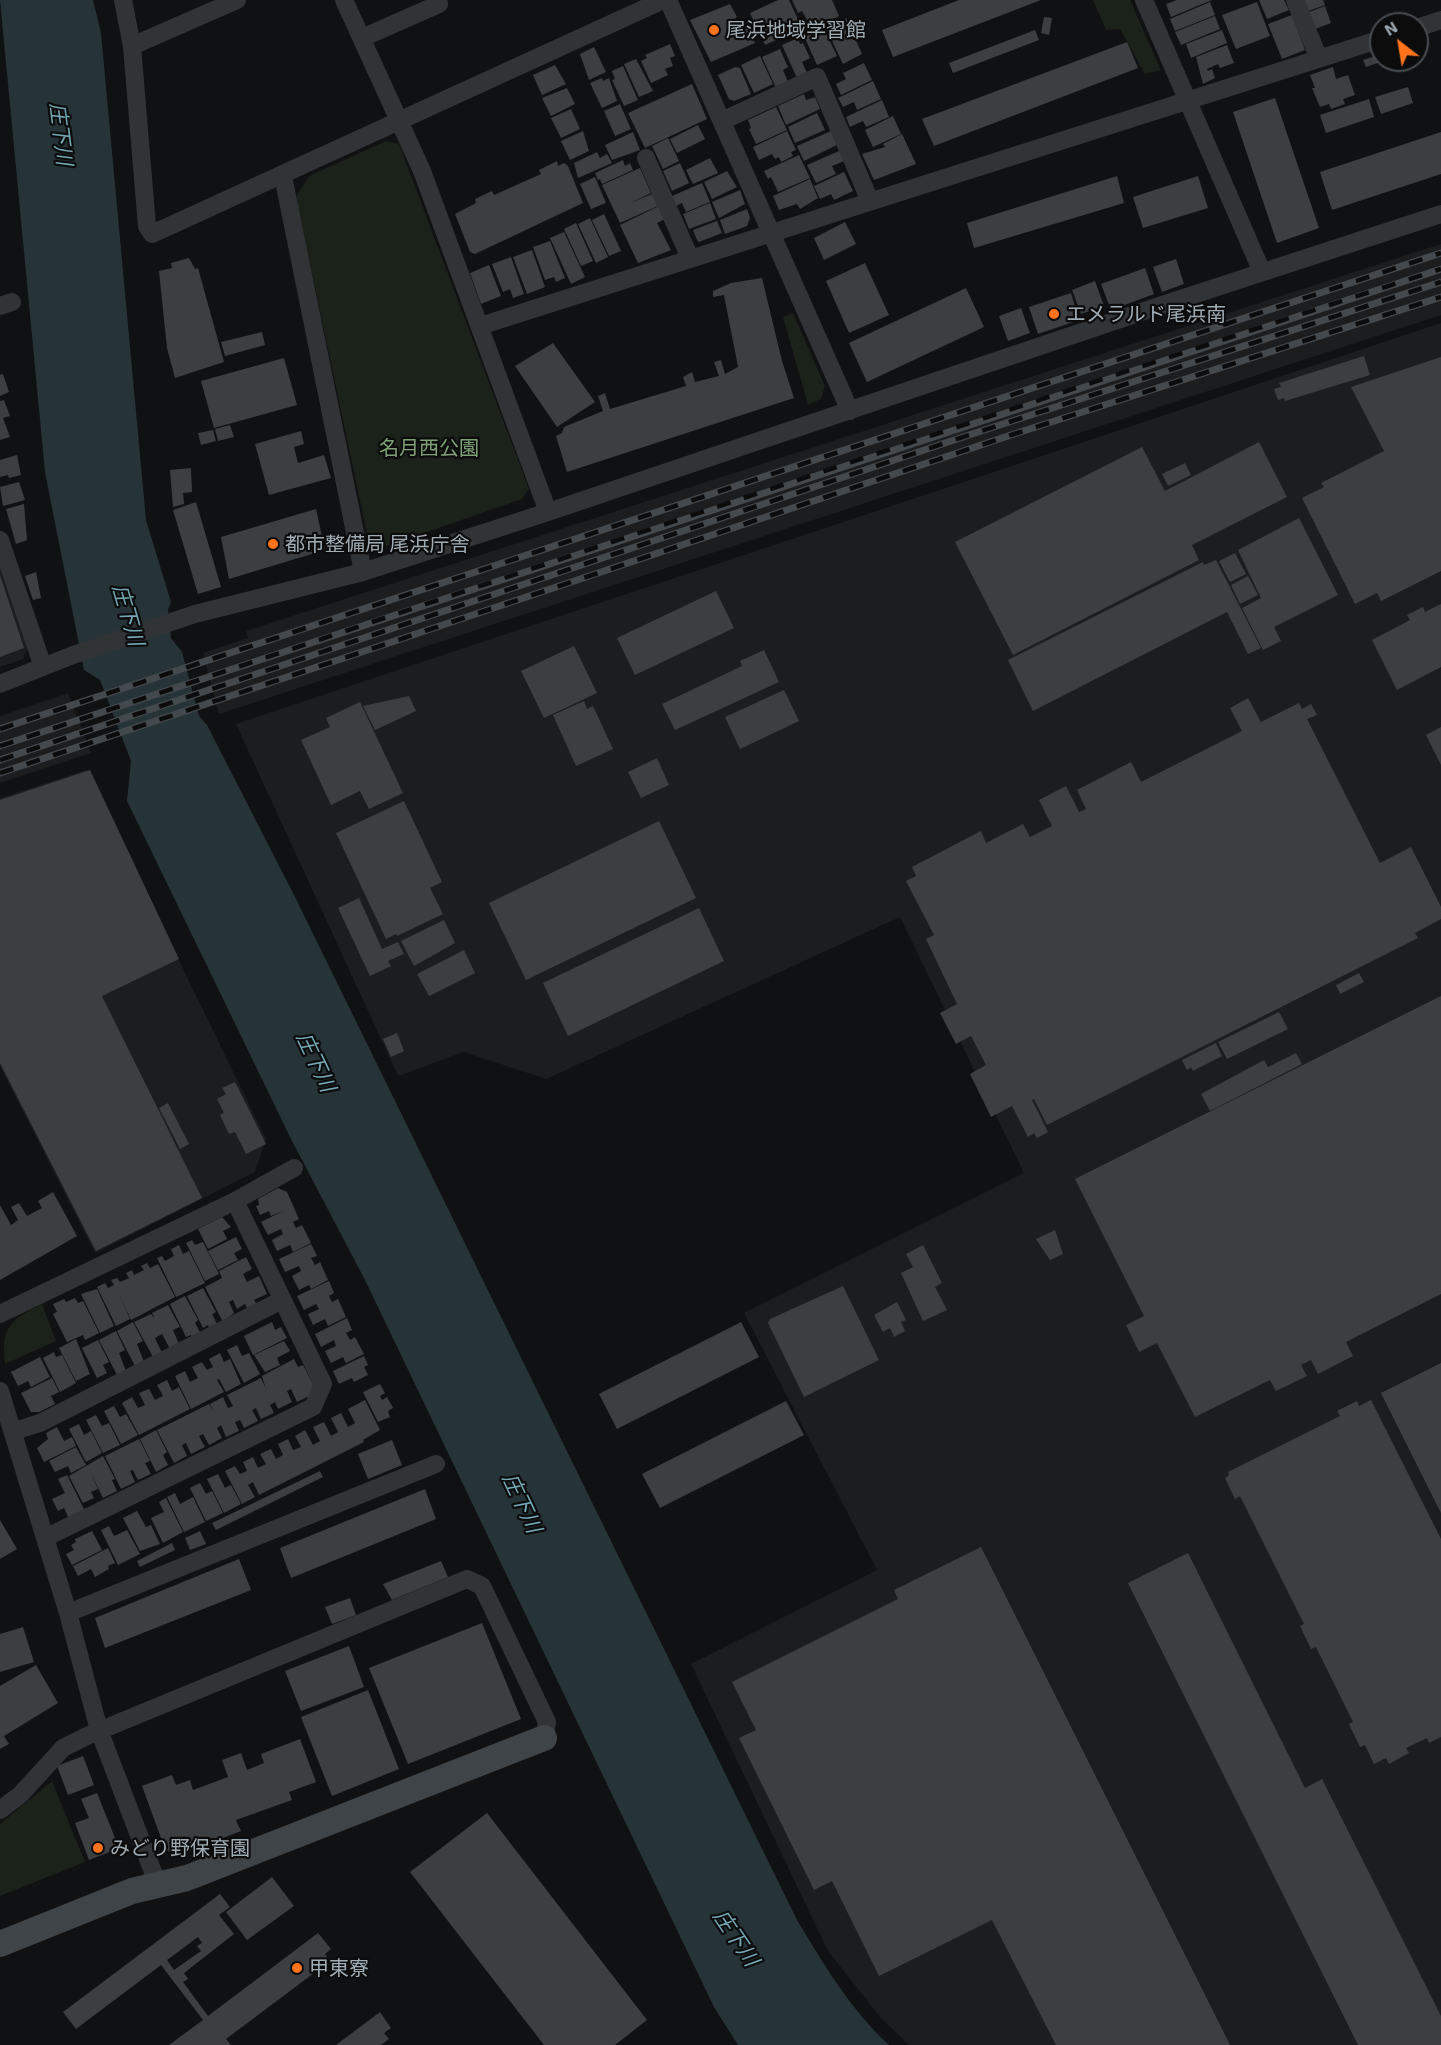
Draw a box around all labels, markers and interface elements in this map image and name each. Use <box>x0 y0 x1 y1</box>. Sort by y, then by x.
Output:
north arrow <box>1369 12 1429 72</box>
text: N <box>1381 17 1400 39</box>
place label: 尾浜地域学習館 <box>726 18 866 42</box>
marker: 尾浜地域学習館 <box>707 23 721 37</box>
water label: 庄下川 <box>45 101 77 167</box>
place label: エメラルド尾浜南 <box>1066 302 1226 326</box>
marker: エメラルド尾浜南 <box>1047 307 1061 321</box>
park label: 名月西公園 <box>379 436 479 460</box>
place label: 都市整備局 尾浜庁舎 <box>285 532 469 556</box>
marker: 都市整備局 尾浜庁舎 <box>266 537 280 551</box>
water label: 庄下川 <box>107 581 149 649</box>
water label: 庄下川 <box>291 1028 341 1096</box>
water label: 庄下川 <box>497 1469 547 1537</box>
place label: みどり野保育園 <box>110 1836 250 1860</box>
marker: みどり野保育園 <box>91 1841 105 1855</box>
water label: 庄下川 <box>708 1905 764 1971</box>
place label: 甲東寮 <box>309 1956 369 1980</box>
marker: 甲東寮 <box>290 1961 304 1975</box>

